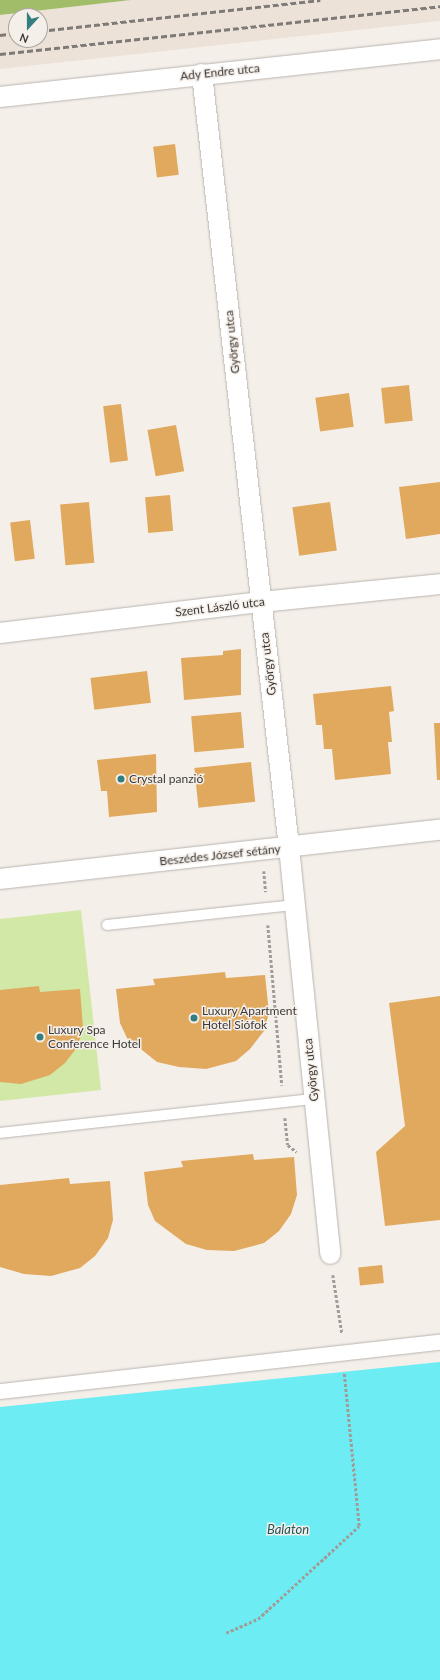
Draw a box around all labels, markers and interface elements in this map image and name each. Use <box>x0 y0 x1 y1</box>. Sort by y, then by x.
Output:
north arrow <box>8 8 48 48</box>
text: N <box>18 31 30 46</box>
street label: Ady Endre utca <box>179 61 261 83</box>
street label: György utca <box>222 310 242 374</box>
street label: Szent László utca <box>174 594 266 620</box>
street label: György utca <box>257 631 279 697</box>
place label: Crystal panzió <box>129 772 203 786</box>
marker: Crystal panzió <box>116 774 126 784</box>
street label: Beszédes József sétány <box>158 841 282 869</box>
place label: Luxury Apartment Hotel Siófok <box>202 1004 297 1032</box>
marker: Luxury Apartment Hotel Siófok <box>189 1013 199 1023</box>
place label: Luxury Spa Conference Hotel <box>48 1023 141 1051</box>
marker: Luxury Spa Conference Hotel <box>35 1032 45 1042</box>
street label: György utca <box>301 1038 321 1102</box>
water label: Balaton <box>267 1521 309 1537</box>

